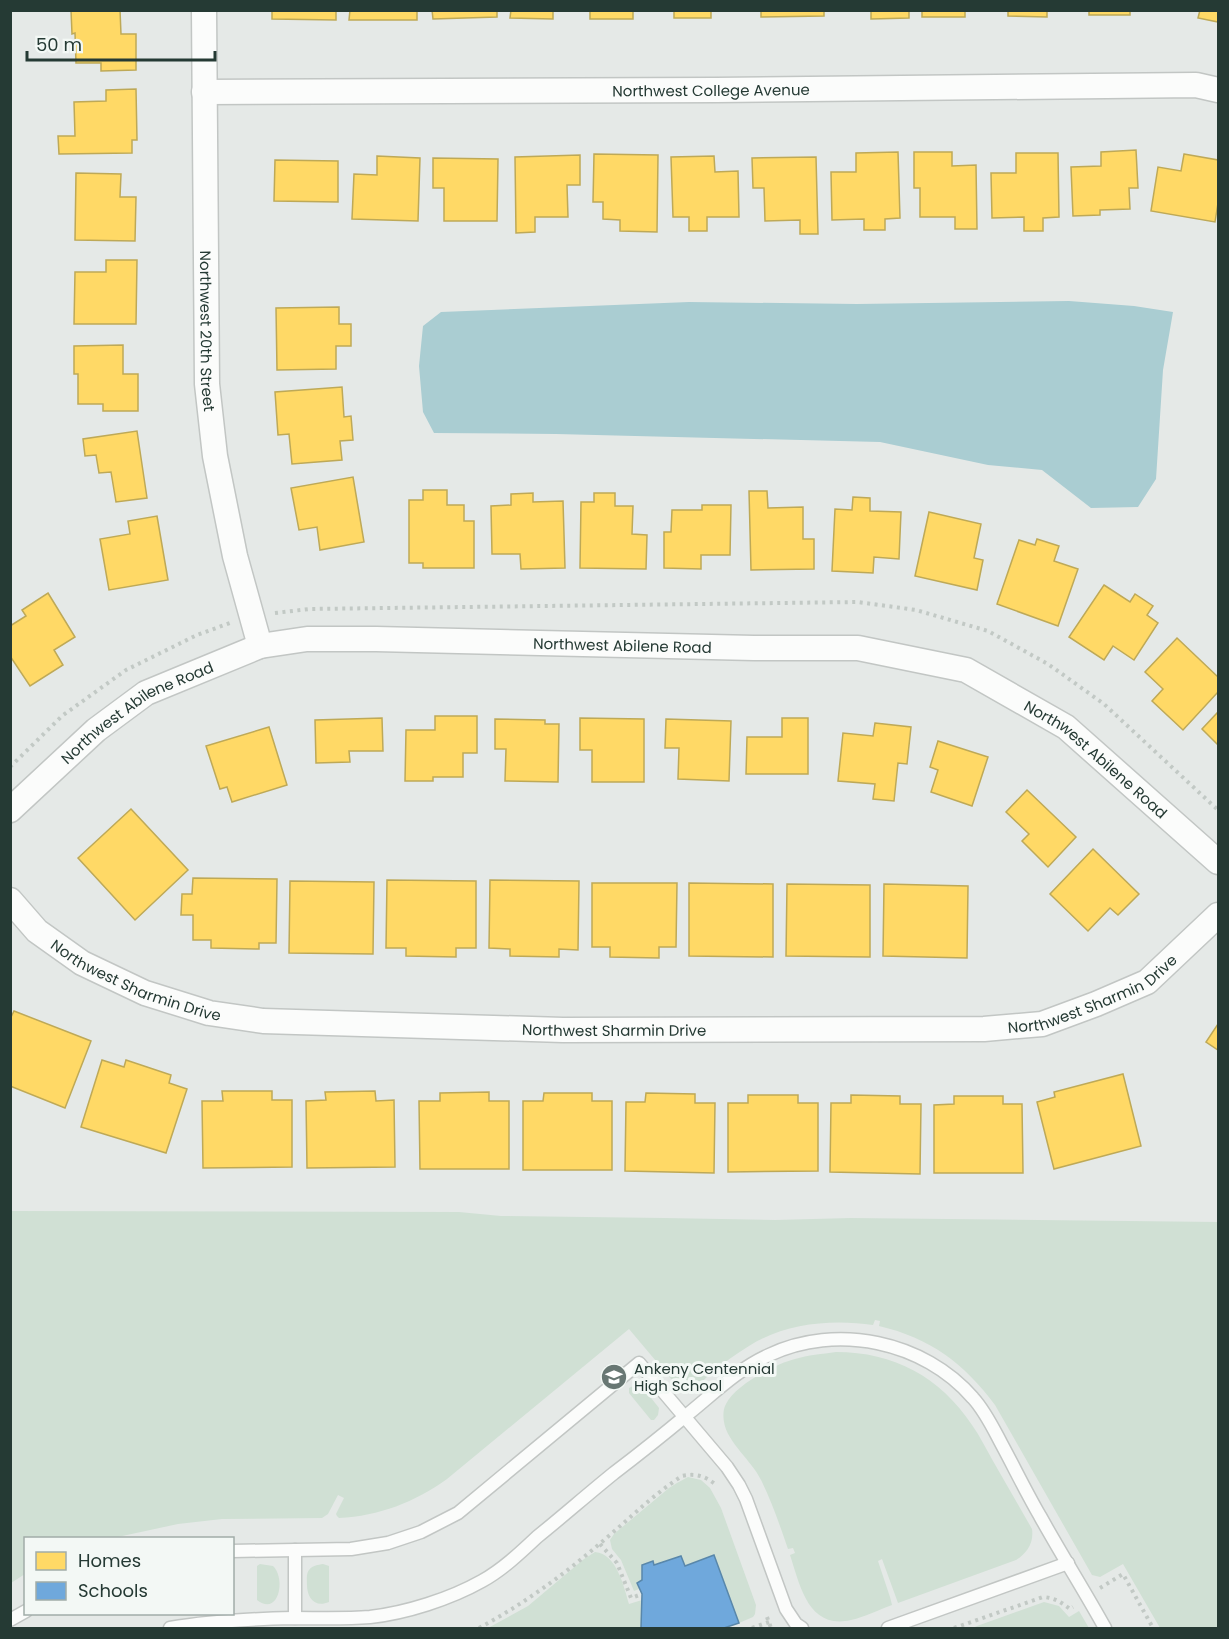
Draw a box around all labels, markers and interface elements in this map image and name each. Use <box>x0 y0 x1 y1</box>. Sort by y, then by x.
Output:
scale bar <box>27 24 214 62</box>
text: 50 m <box>36 32 82 57</box>
street label: Northwest College Avenue <box>612 79 810 101</box>
street label: Northwest 20th Street <box>195 250 220 412</box>
street label: Northwest Abilene Road <box>533 632 712 657</box>
street label: Northwest Abilene Road <box>56 656 216 768</box>
street label: Northwest Abilene Road <box>1021 695 1172 823</box>
street label: Northwest Sharmin Drive <box>47 934 222 1025</box>
street label: Northwest Sharmin Drive <box>1007 949 1181 1037</box>
street label: Northwest Sharmin Drive <box>522 1018 706 1041</box>
place label: Ankeny Centennial High School <box>634 1358 775 1396</box>
school or university icon: Ankeny Centennial High School <box>599 1362 629 1392</box>
legend <box>24 1537 234 1615</box>
text: Homes <box>78 1548 141 1573</box>
text: Schools <box>78 1578 148 1603</box>

